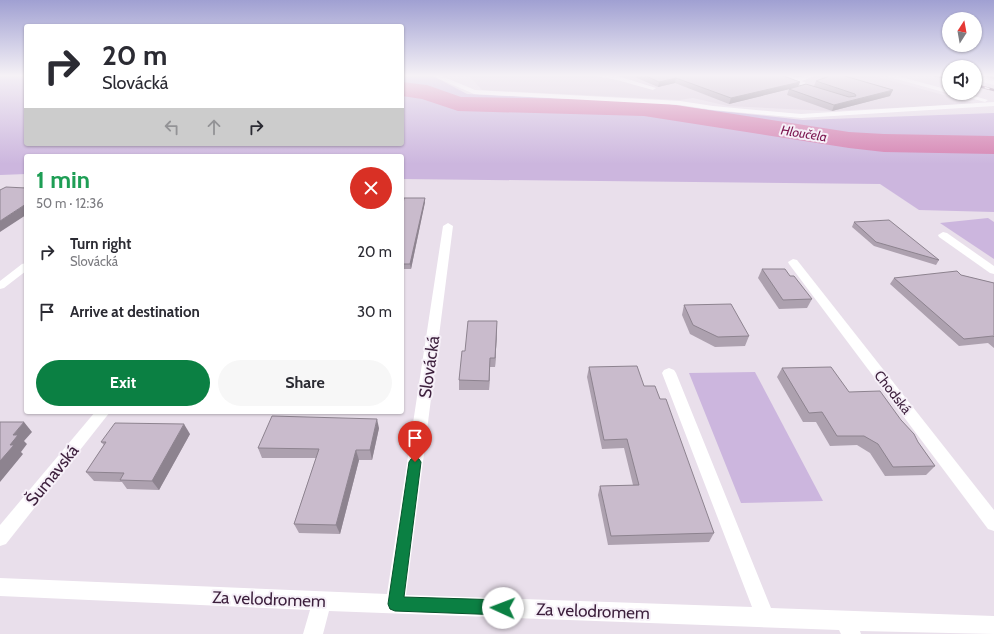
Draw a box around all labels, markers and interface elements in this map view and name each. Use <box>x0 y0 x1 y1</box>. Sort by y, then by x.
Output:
north arrow <box>942 12 982 52</box>
map controls <box>942 12 982 100</box>
text: 20 m <box>102 38 167 72</box>
icon: right <box>36 40 88 92</box>
button: sound <box>942 60 982 100</box>
text: Slovácká <box>102 72 168 94</box>
icon: left <box>161 116 183 138</box>
icon: ahead <box>203 116 225 138</box>
icon: right <box>245 116 267 138</box>
water label: Hloučela <box>780 121 828 145</box>
text: 1 min <box>36 165 90 194</box>
button: close <box>350 167 392 209</box>
text: 50 m · 12:36 <box>36 195 104 211</box>
text: Turn right <box>70 235 131 253</box>
icon: right <box>36 241 58 263</box>
text: 20 m <box>357 243 392 261</box>
text: Slovácká <box>70 253 118 269</box>
icon: arrive <box>36 301 58 323</box>
text: Arrive at destination <box>70 303 200 321</box>
text: 30 m <box>357 303 392 321</box>
street label: Slovácká <box>415 334 443 399</box>
button: Exit <box>36 360 210 406</box>
button: Share <box>218 360 392 406</box>
street label: Chodská <box>870 367 916 418</box>
pin <box>398 421 432 462</box>
icon: arrive <box>404 427 426 449</box>
street label: Šumavská <box>21 439 83 509</box>
street label: Za velodromem <box>212 587 326 611</box>
position arrow <box>482 587 524 629</box>
street label: Za velodromem <box>536 599 650 623</box>

